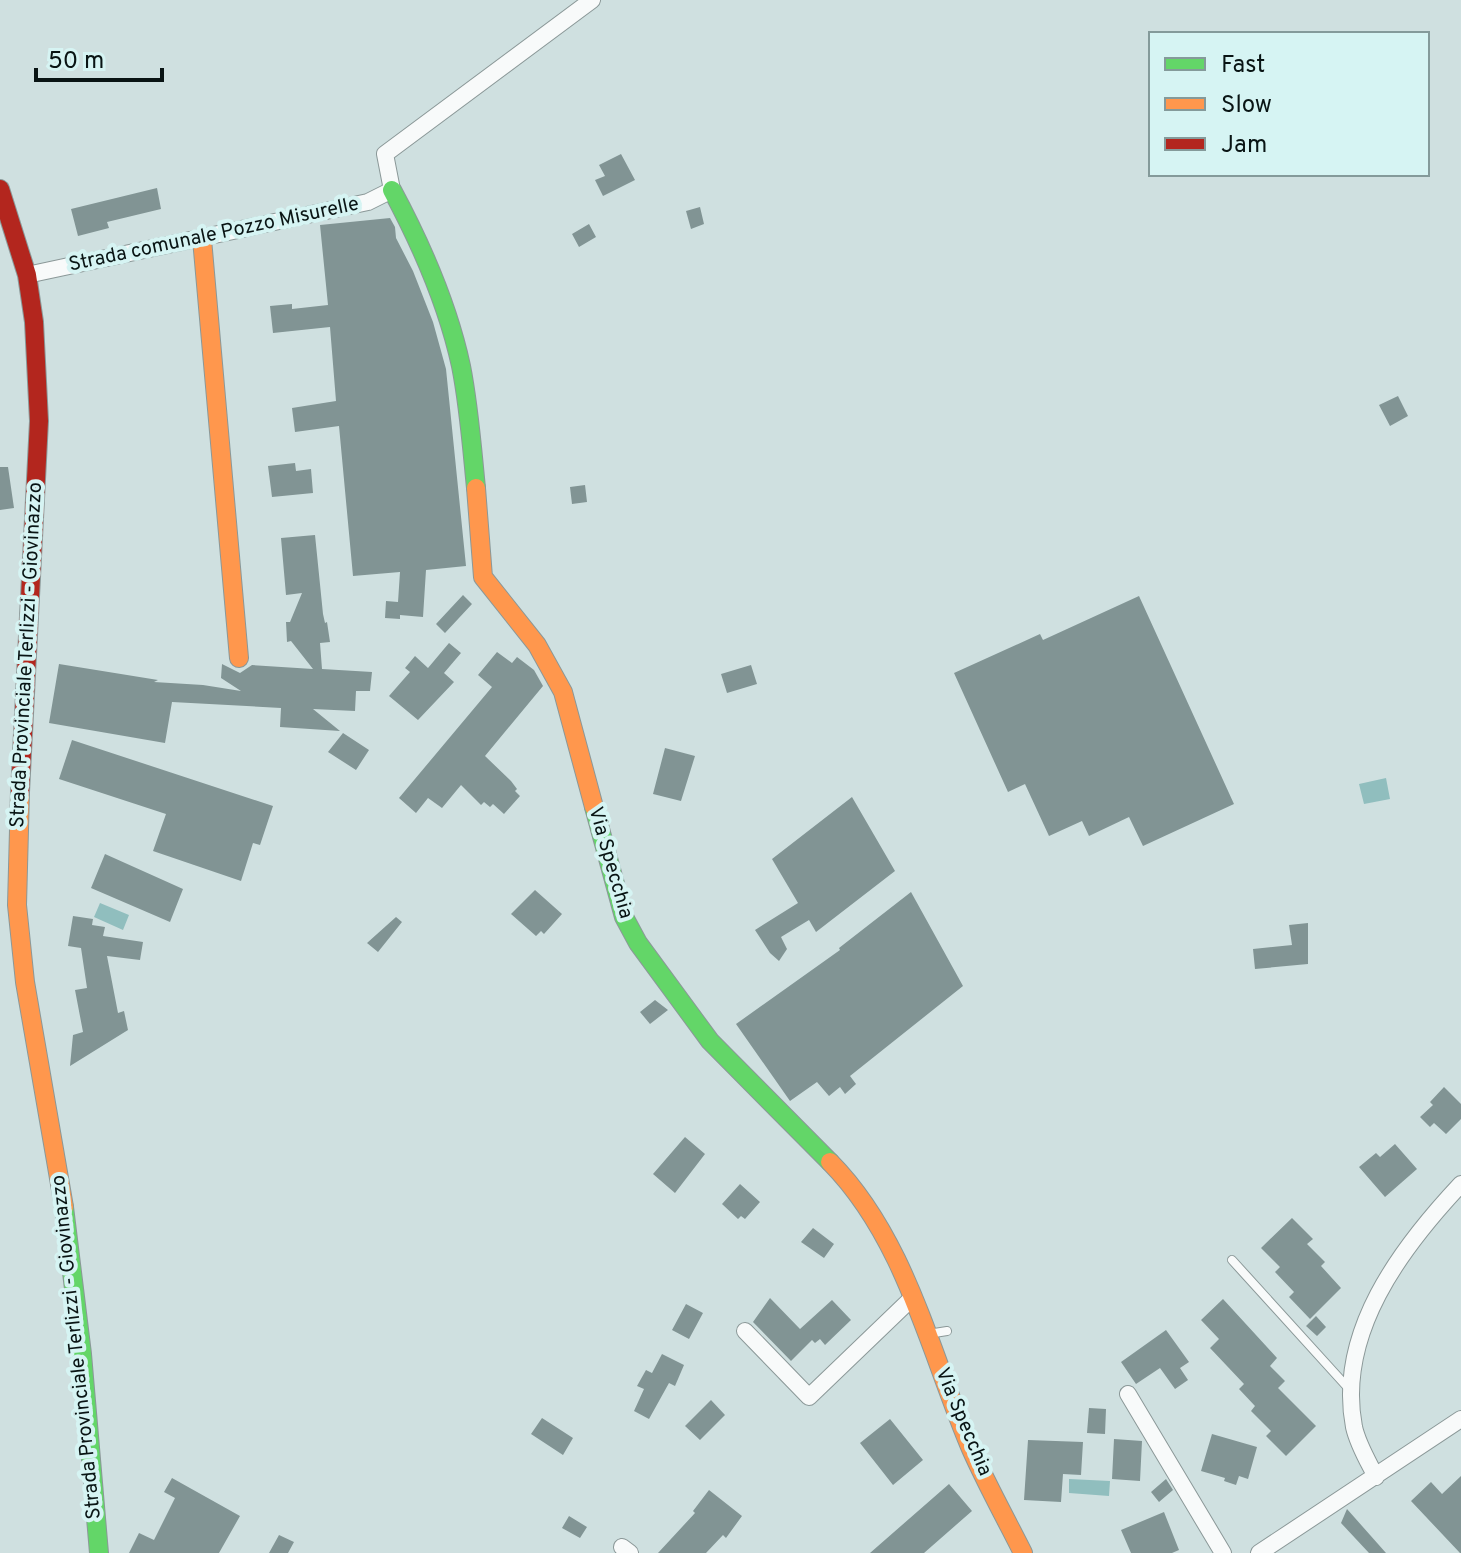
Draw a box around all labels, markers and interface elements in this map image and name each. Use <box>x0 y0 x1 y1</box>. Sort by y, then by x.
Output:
scale bar <box>36 32 162 82</box>
legend <box>1149 32 1429 176</box>
text: 50 m <box>48 47 104 77</box>
text: Fast <box>1221 51 1265 81</box>
text: Slow <box>1221 91 1272 121</box>
text: Jam <box>1221 131 1267 161</box>
street label: Strada comunale Pozzo Misurelle <box>67 192 361 278</box>
street label: Strada Provinciale Terlizzi - Giovinazzo <box>5 481 49 829</box>
street label: Via Specchia <box>582 804 638 922</box>
street label: Strada Provinciale Terlizzi - Giovinazzo <box>46 1173 108 1521</box>
street label: Via Specchia <box>929 1364 997 1480</box>

